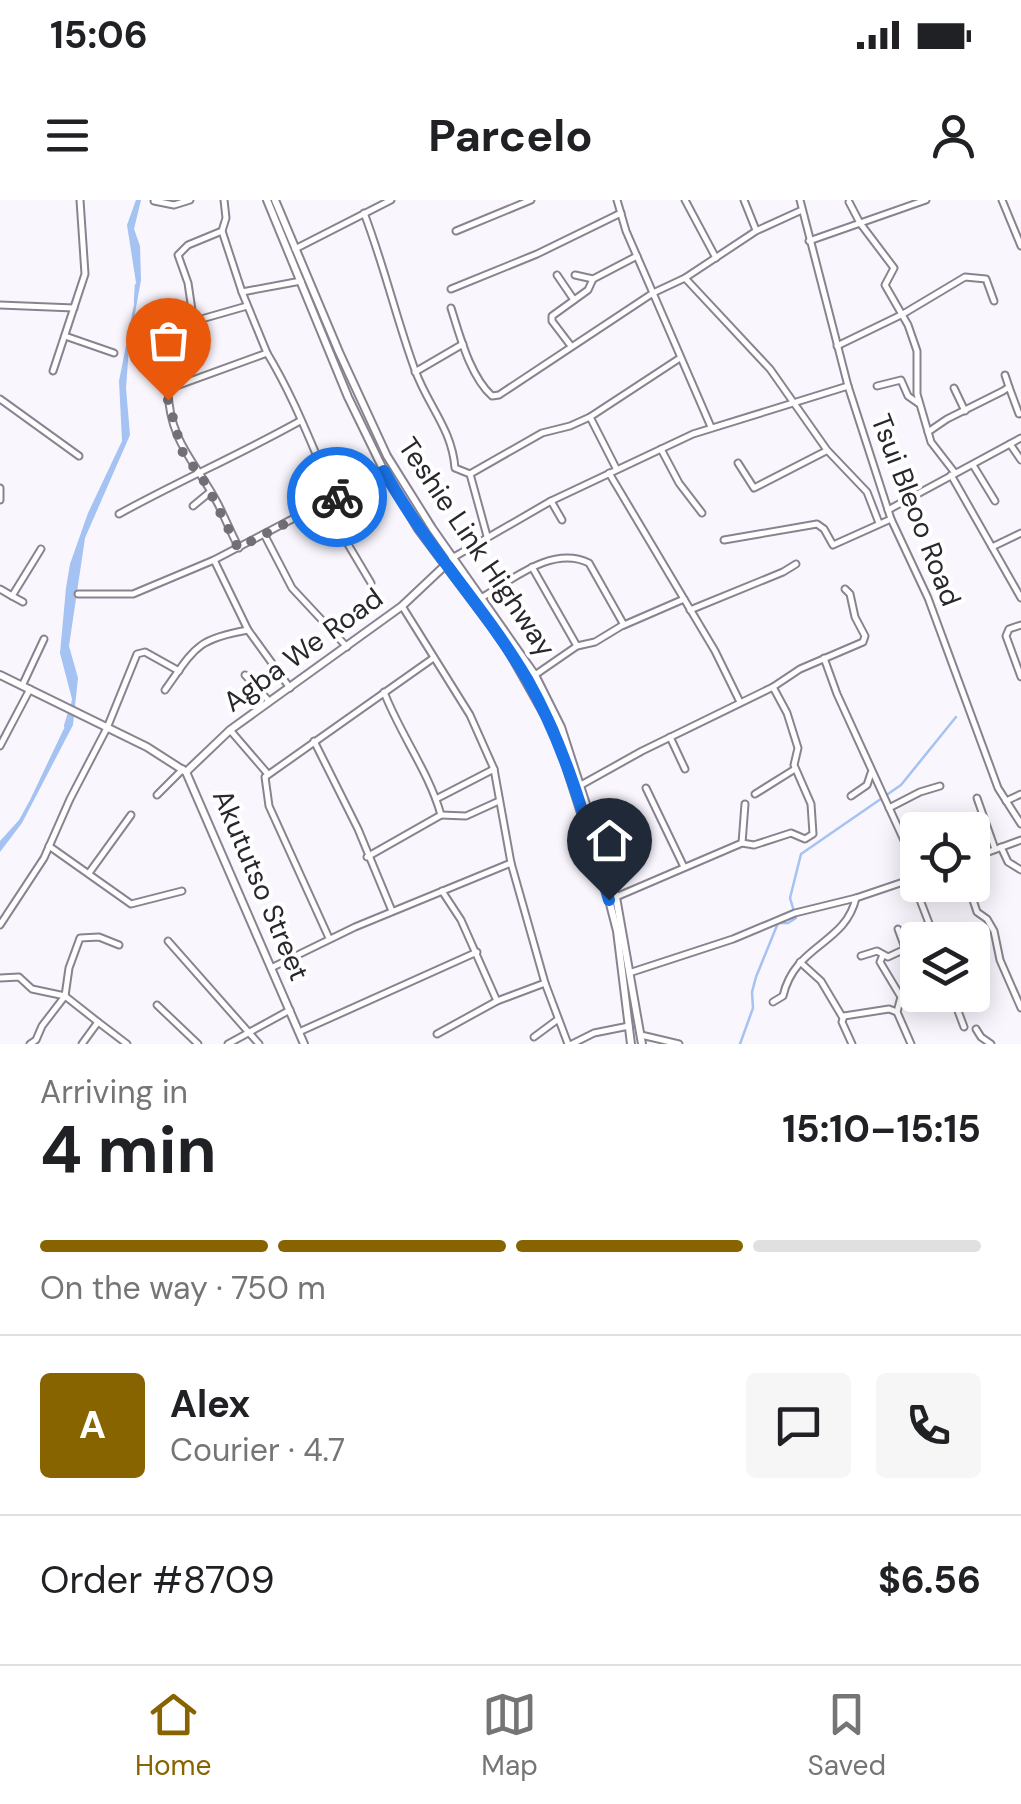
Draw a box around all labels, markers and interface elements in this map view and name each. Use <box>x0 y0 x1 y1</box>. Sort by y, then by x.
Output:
text: 15:06 <box>50 10 148 60</box>
text: Parcelo <box>428 106 593 165</box>
icon: menu <box>40 108 95 163</box>
icon: person <box>926 108 981 163</box>
pin <box>126 298 211 401</box>
icon: bag <box>141 313 196 368</box>
street label: Tsui Bleoo Road <box>862 409 970 611</box>
street label: Teshie Link Highway <box>390 430 564 664</box>
courier <box>287 447 387 547</box>
icon: bike <box>310 470 365 525</box>
street label: Agba We Road <box>216 580 390 720</box>
street label: Akututso Street <box>204 784 318 986</box>
pin <box>567 798 652 901</box>
map controls <box>900 812 990 1012</box>
button: locate <box>900 812 990 902</box>
icon: home <box>582 813 637 868</box>
button: layers <box>900 922 990 1012</box>
text: Arriving in <box>40 1071 188 1113</box>
text: 15:10–15:15 <box>782 1104 981 1154</box>
text: 4 min <box>40 1108 217 1192</box>
text: On the way · 750 m <box>40 1267 326 1309</box>
button: chat <box>746 1373 851 1478</box>
button: phone <box>876 1373 981 1478</box>
text: Alex <box>170 1379 250 1429</box>
text: A <box>79 1400 106 1450</box>
text: Courier · 4.7 <box>170 1429 345 1471</box>
text: Order #8709 <box>40 1555 275 1605</box>
text: $6.56 <box>878 1555 981 1605</box>
tab: Home <box>135 1687 211 1784</box>
tab: Map <box>481 1687 538 1784</box>
tab: Saved <box>808 1687 886 1784</box>

